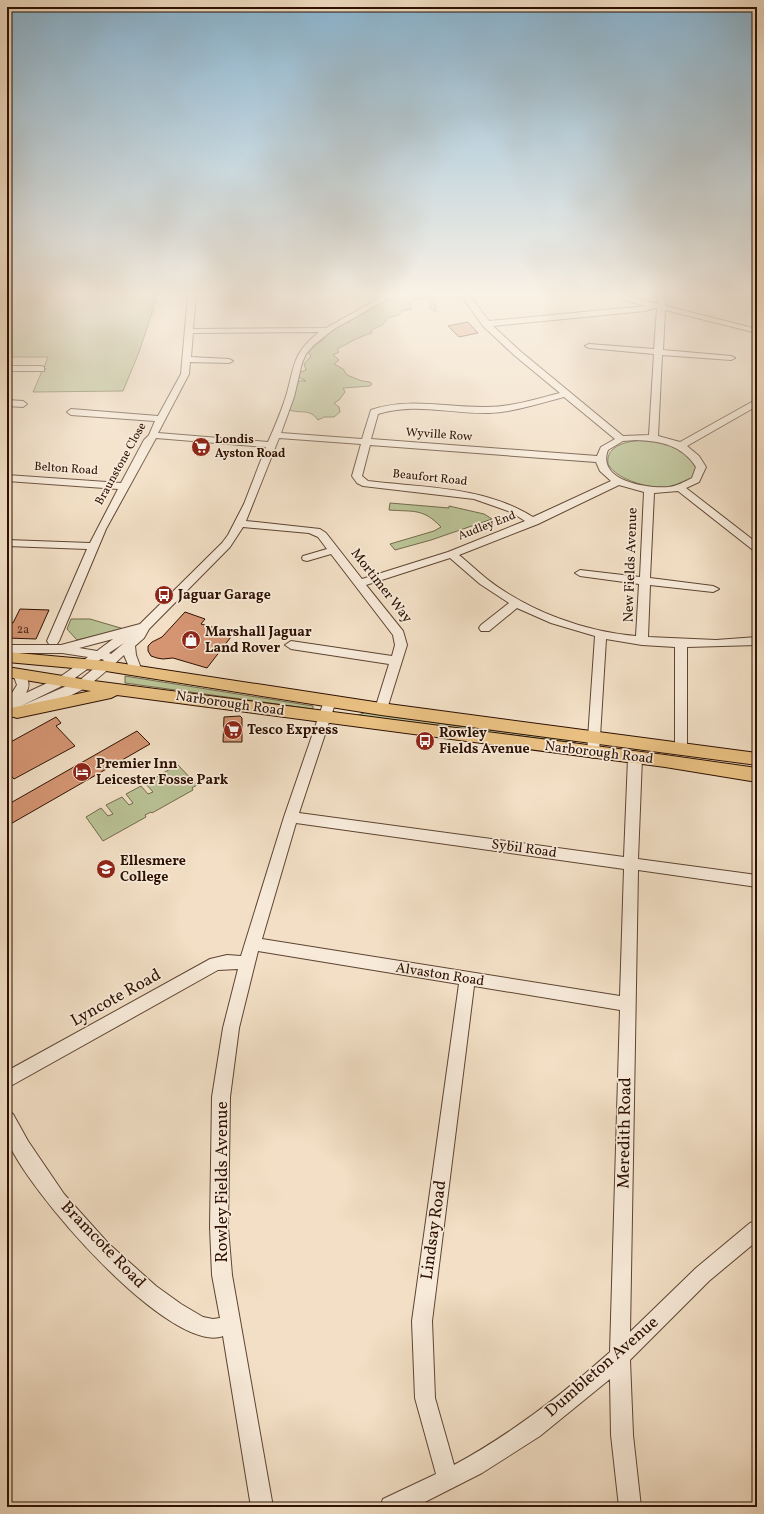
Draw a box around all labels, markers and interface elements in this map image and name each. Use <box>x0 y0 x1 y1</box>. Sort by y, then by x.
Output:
street label: Braunstone Close <box>92 420 150 508</box>
street label: Wyville Row <box>405 425 474 445</box>
place label: Londis Ayston Road <box>215 432 286 462</box>
supermarket icon: Londis Ayston Road <box>190 436 212 458</box>
street label: Belton Road <box>34 459 99 479</box>
street label: Beaufort Road <box>392 466 468 490</box>
street label: New Fields Avenue <box>619 507 643 623</box>
street label: Audley End <box>456 508 518 544</box>
street label: Mortimer Way <box>346 545 416 628</box>
bus stop icon: Jaguar Garage <box>153 584 175 606</box>
place label: Jaguar Garage <box>177 586 271 605</box>
house number: 2a <box>17 622 29 638</box>
place label: Marshall Jaguar Land Rover <box>205 623 312 658</box>
shop icon: Marshall Jaguar Land Rover <box>180 629 202 651</box>
street label: Narborough Road <box>174 687 286 721</box>
supermarket icon: Tesco Express <box>222 719 244 741</box>
place label: Tesco Express <box>247 721 338 740</box>
place label: Rowley Fields Avenue <box>439 724 530 759</box>
bus stop icon: Rowley Fields Avenue <box>414 730 436 752</box>
street label: Narborough Road <box>544 737 655 769</box>
place label: Premier Inn Leicester Fosse Park <box>96 755 229 790</box>
hotel icon: Premier Inn Leicester Fosse Park <box>71 761 93 783</box>
street label: Sybil Road <box>490 835 558 863</box>
place label: Ellesmere College <box>120 852 186 887</box>
school or university icon: Ellesmere College <box>95 858 117 880</box>
street label: Alvaston Road <box>394 959 486 991</box>
street label: Lyncote Road <box>67 964 165 1032</box>
street label: Meredith Road <box>613 1077 637 1189</box>
street label: Rowley Fields Avenue <box>211 1101 234 1263</box>
street label: Lindsay Road <box>416 1179 452 1281</box>
street label: Bramcote Road <box>55 1196 151 1294</box>
street label: Dumbleton Avenue <box>540 1311 664 1423</box>

